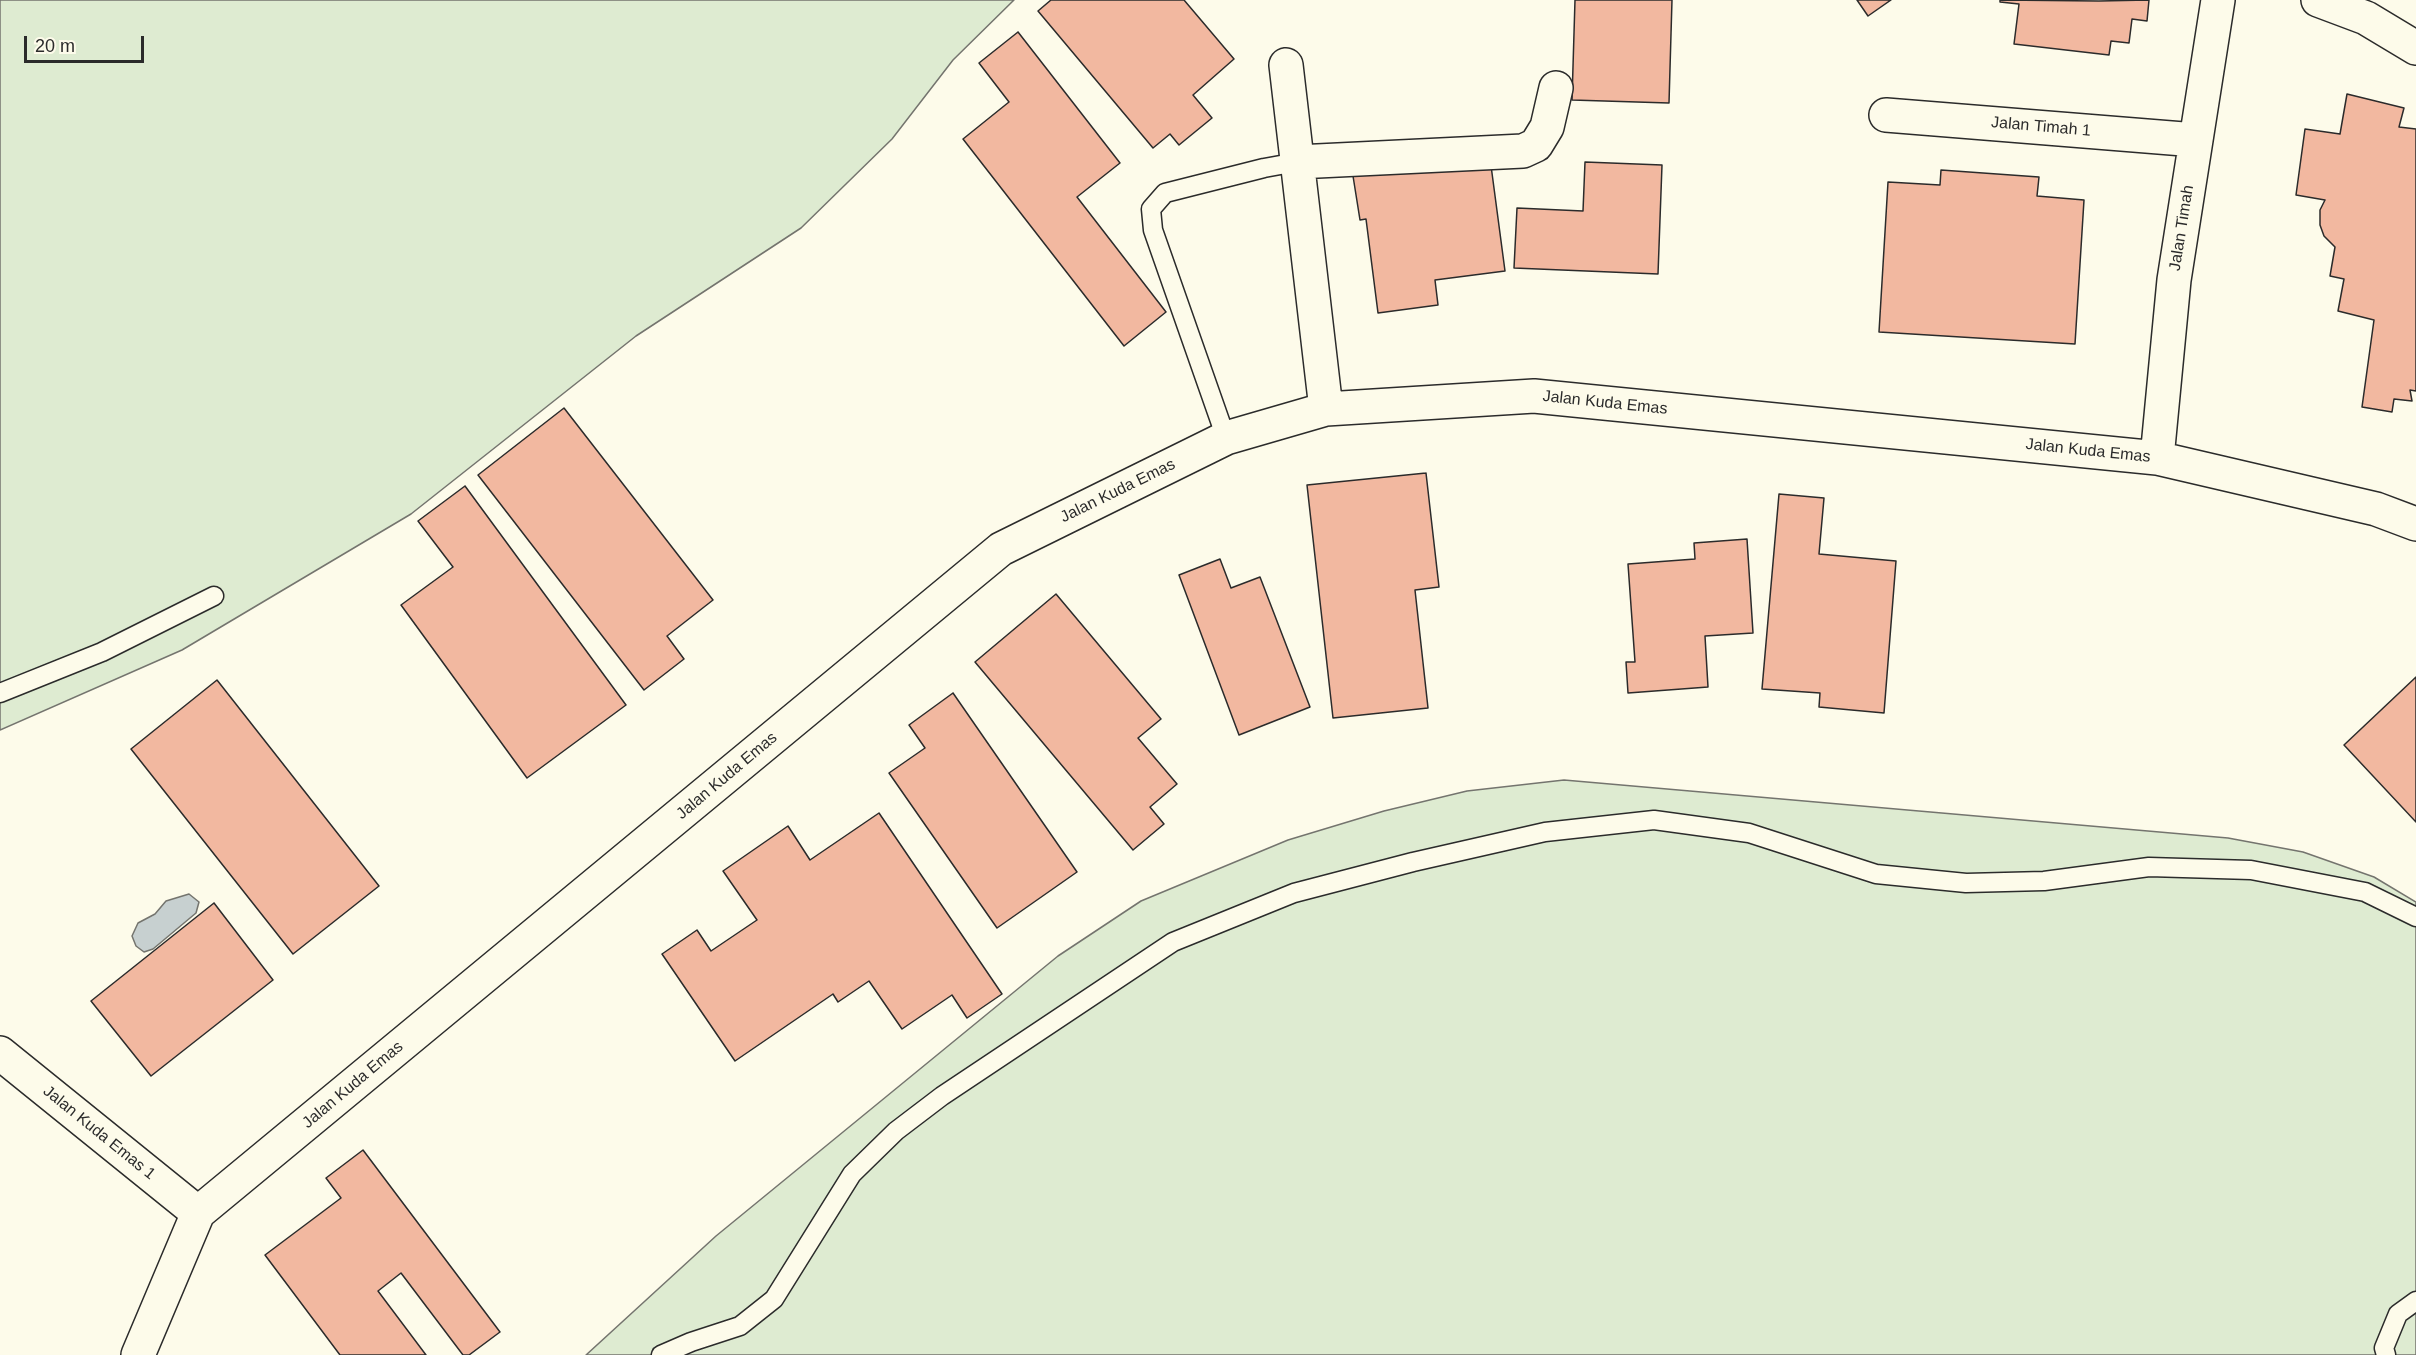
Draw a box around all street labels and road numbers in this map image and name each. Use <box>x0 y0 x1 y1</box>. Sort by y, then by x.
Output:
street label: Jalan Timah 1 <box>1990 113 2092 141</box>
street label: Jalan Timah <box>2166 184 2198 272</box>
street label: Jalan Kuda Emas <box>1542 387 1668 419</box>
street label: Jalan Kuda Emas <box>2025 435 2151 467</box>
street label: Jalan Kuda Emas <box>1057 455 1179 527</box>
street label: Jalan Kuda Emas <box>673 728 781 824</box>
street label: Jalan Kuda Emas <box>299 1037 407 1133</box>
street label: Jalan Kuda Emas 1 <box>39 1082 159 1184</box>

